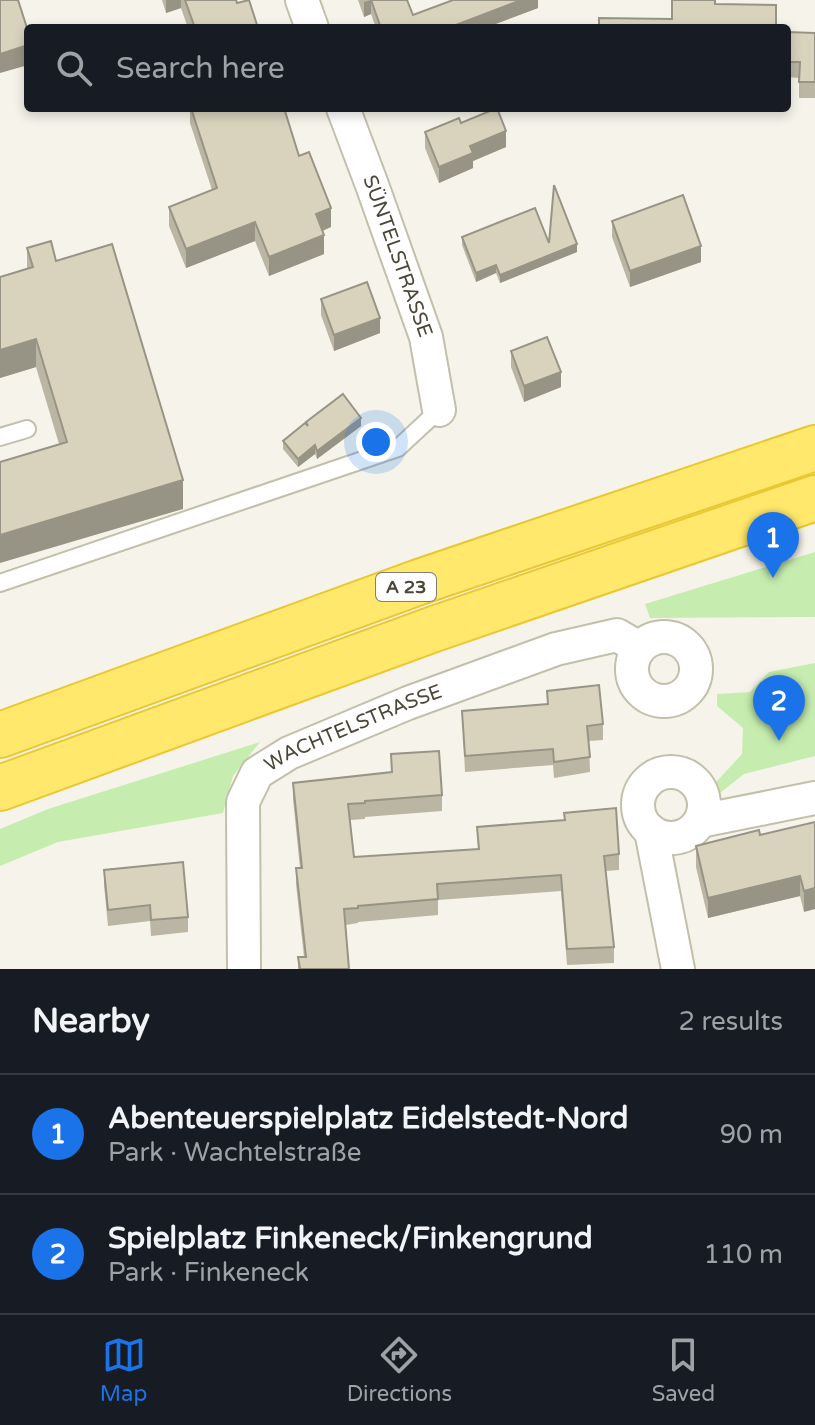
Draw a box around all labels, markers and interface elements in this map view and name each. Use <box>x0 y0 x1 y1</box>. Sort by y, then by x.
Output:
search box <box>24 24 791 112</box>
icon: search <box>52 46 96 90</box>
text: Search here <box>116 50 285 87</box>
street label: SÜNTELSTRASSE <box>357 172 437 341</box>
your location <box>356 422 396 462</box>
pin: 1 <box>747 512 799 578</box>
road number: A 23 <box>376 573 436 601</box>
pin: 2 <box>753 675 805 741</box>
street label: WACHTELSTRASSE <box>260 680 445 777</box>
text: Nearby <box>32 1001 150 1042</box>
text: 2 results <box>678 1006 783 1037</box>
text: Abenteuerspielplatz Eidelstedt-Nord <box>108 1100 628 1137</box>
text: 1 <box>50 1119 66 1150</box>
text: 90 m <box>720 1119 783 1150</box>
text: Park · Wachtelstraße <box>108 1137 361 1168</box>
text: Spielplatz Finkeneck/Finkengrund <box>108 1220 593 1257</box>
text: 2 <box>50 1239 66 1270</box>
text: 110 m <box>703 1239 783 1270</box>
text: Park · Finkeneck <box>108 1257 309 1288</box>
tab: Map <box>100 1333 147 1407</box>
tab: Directions <box>347 1333 452 1407</box>
tab: Saved <box>652 1333 715 1407</box>

